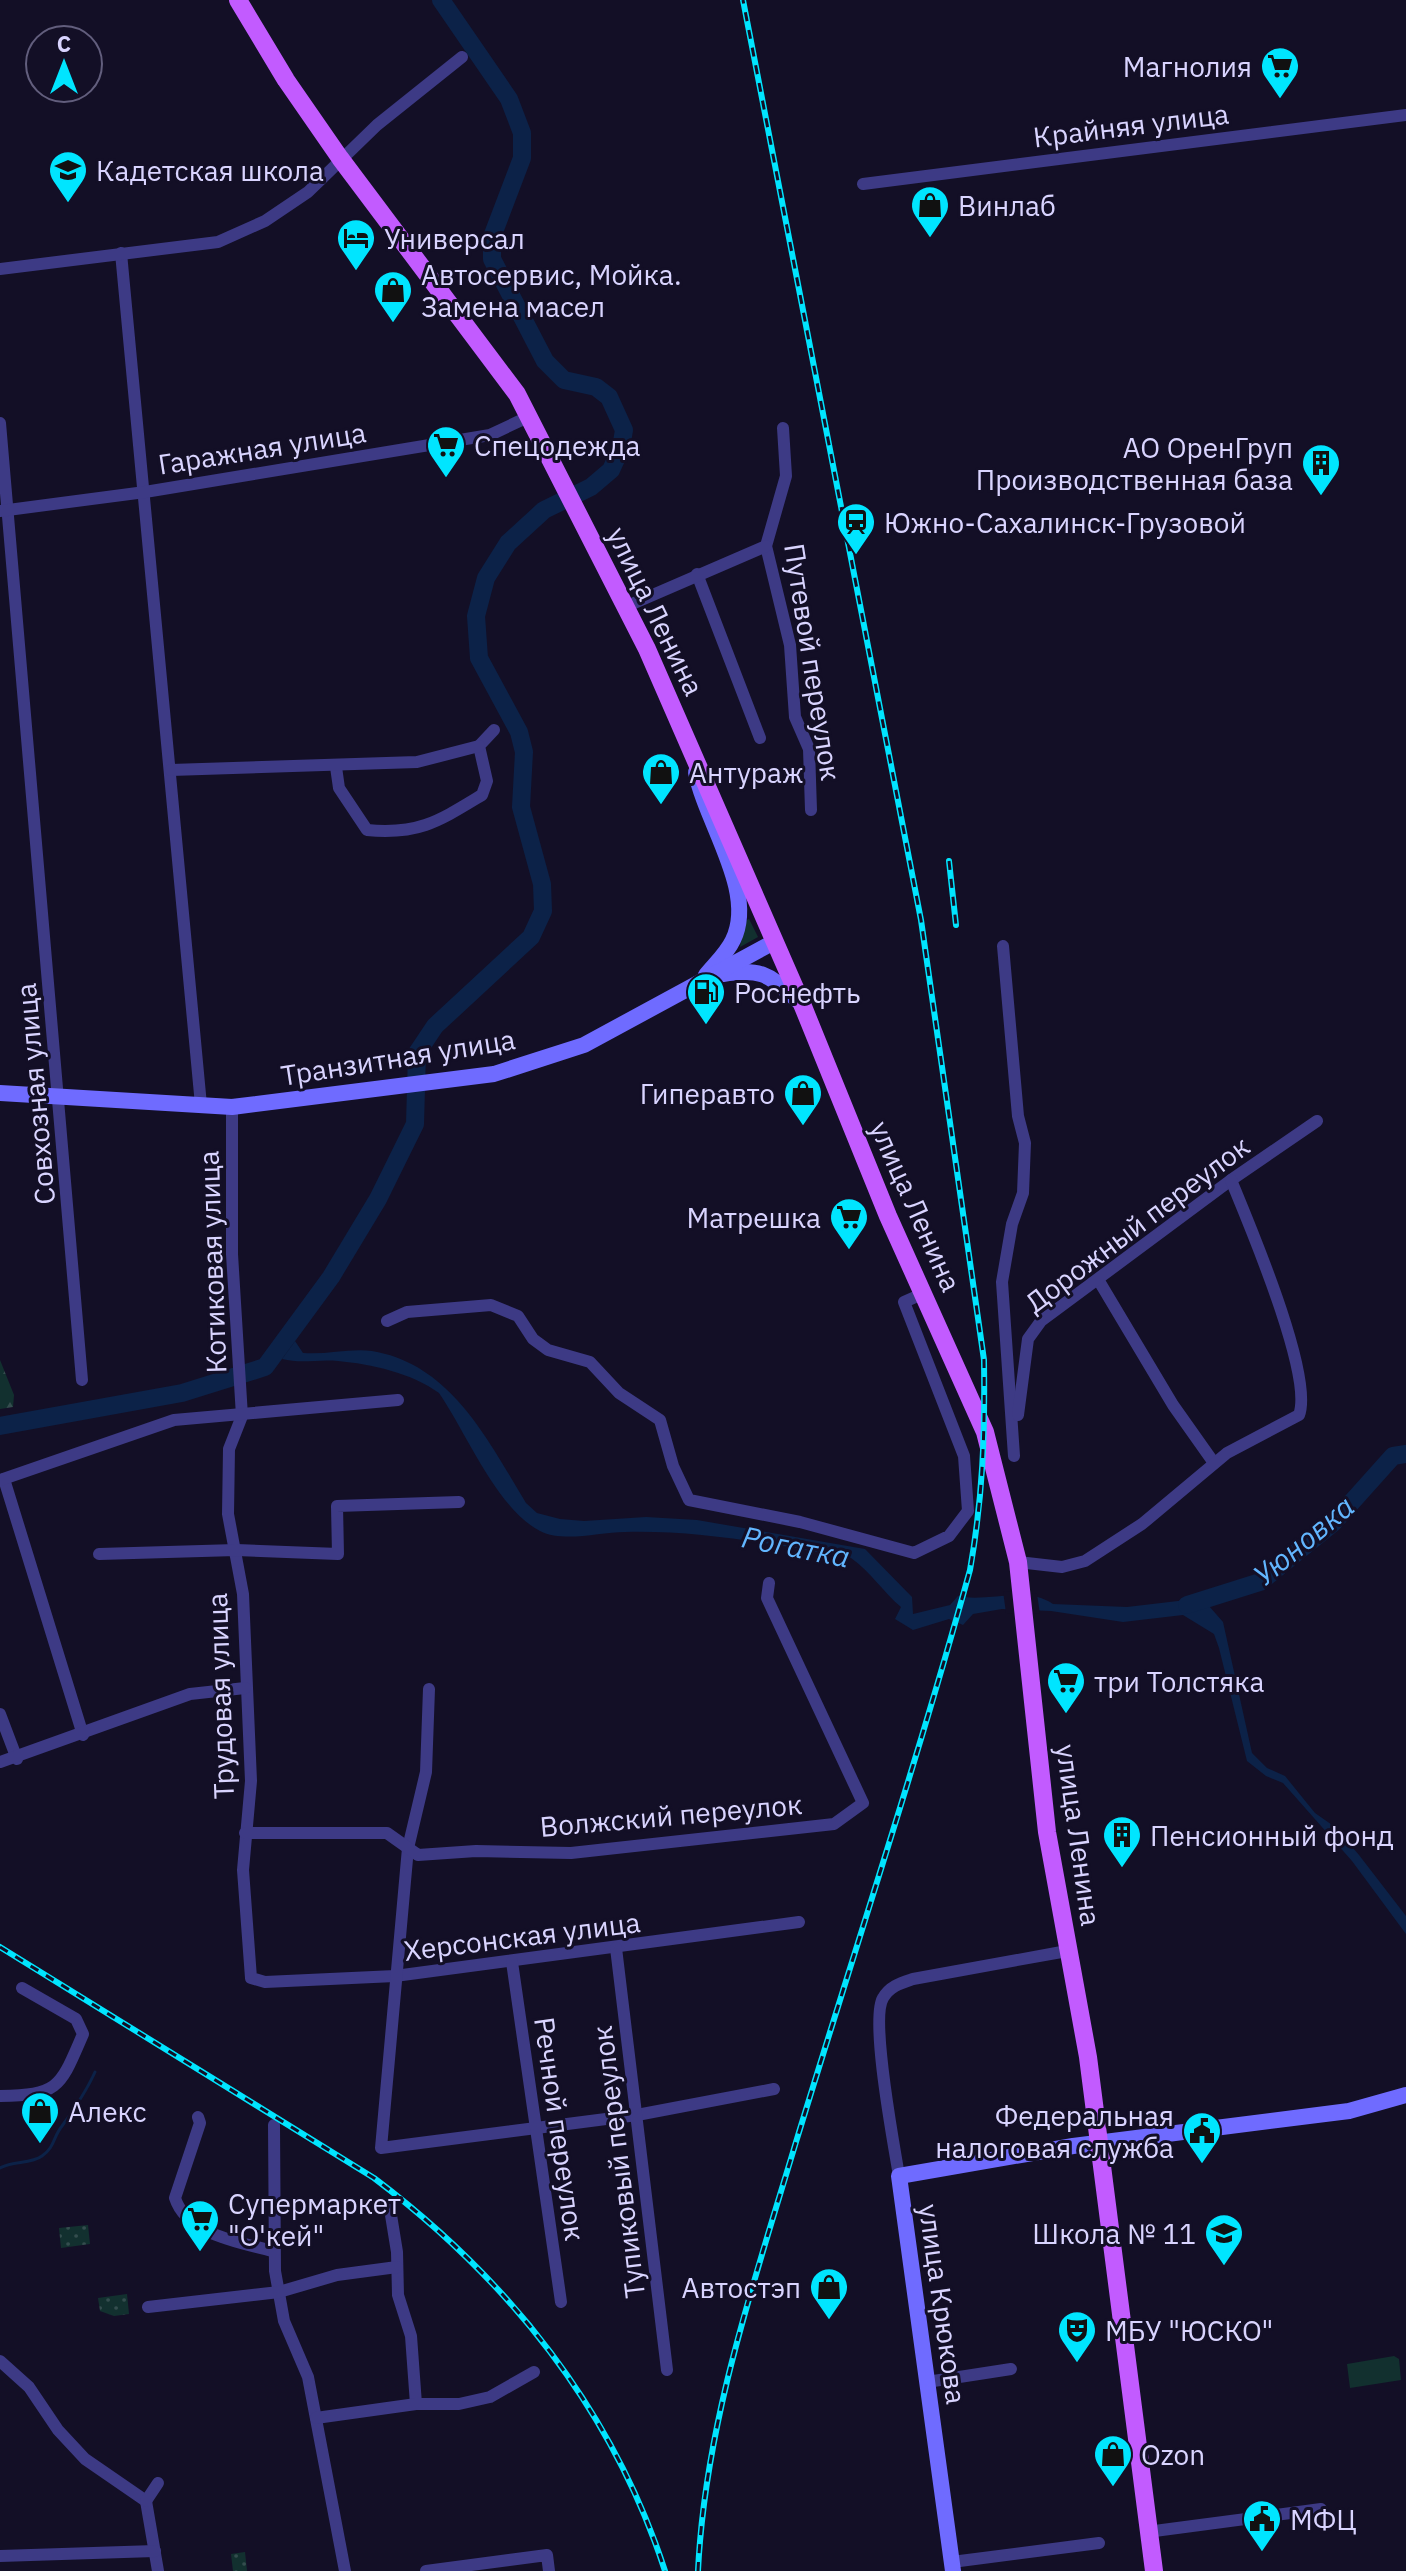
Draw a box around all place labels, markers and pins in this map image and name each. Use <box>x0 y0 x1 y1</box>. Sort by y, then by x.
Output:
supermarket icon: Магнолия <box>1259 45 1301 100</box>
place label: Магнолия <box>1123 48 1252 85</box>
school or university icon: Кадетская школа <box>47 149 89 204</box>
place label: Кадетская школа <box>96 152 324 189</box>
shop icon: Винлаб <box>909 184 951 239</box>
place label: Винлаб <box>958 187 1056 224</box>
hotel icon: Универсал <box>335 217 377 272</box>
place label: Универсал <box>384 220 525 257</box>
place label: Автосервис, Мойка. Замена масел <box>421 256 682 325</box>
shop icon: Автосервис, Мойка. Замена масел <box>372 269 414 324</box>
supermarket icon: Спецодежда <box>425 424 467 479</box>
place label: Спецодежда <box>474 427 641 464</box>
place label: АО ОренГруп Производственная база <box>976 429 1293 498</box>
building icon: АО ОренГруп Производственная база <box>1300 442 1342 497</box>
station icon: Южно-Сахалинск-Грузовой <box>835 501 877 556</box>
place label: Южно-Сахалинск-Грузовой <box>884 504 1246 541</box>
shop icon: Антураж <box>640 751 682 806</box>
place label: Антураж <box>689 754 804 791</box>
fuel station icon: Роснефть <box>685 971 727 1026</box>
place label: Роснефть <box>734 974 860 1011</box>
shop icon: Гиперавто <box>782 1072 824 1127</box>
place label: Гиперавто <box>640 1075 775 1112</box>
supermarket icon: Матрешка <box>828 1196 870 1251</box>
place label: Матрешка <box>687 1199 821 1236</box>
supermarket icon: три Толстяка <box>1045 1660 1087 1715</box>
place label: три Толстяка <box>1094 1663 1264 1700</box>
building icon: Пенсионный фонд <box>1101 1814 1143 1869</box>
place label: Пенсионный фонд <box>1150 1817 1394 1854</box>
shop icon: Алекс <box>19 2090 61 2145</box>
place label: Алекс <box>68 2093 147 2130</box>
place label: Федеральная налоговая служба <box>935 2097 1174 2166</box>
public building icon: Федеральная налоговая служба <box>1181 2110 1223 2165</box>
place label: Супермаркет "О'кей" <box>228 2185 401 2254</box>
supermarket icon: Супермаркет "О'кей" <box>179 2198 221 2253</box>
school or university icon: Школа № 11 <box>1203 2212 1245 2267</box>
place label: Школа № 11 <box>1032 2215 1196 2252</box>
shop icon: Автостэп <box>808 2266 850 2321</box>
place label: Автостэп <box>681 2269 801 2306</box>
theatre icon: МБУ "ЮСКО" <box>1056 2309 1098 2364</box>
place label: МБУ "ЮСКО" <box>1105 2312 1273 2349</box>
shop icon: Ozon <box>1092 2433 1134 2488</box>
place label: Ozon <box>1141 2436 1205 2473</box>
public building icon: МФЦ <box>1241 2498 1283 2553</box>
place label: МФЦ <box>1290 2501 1357 2538</box>

